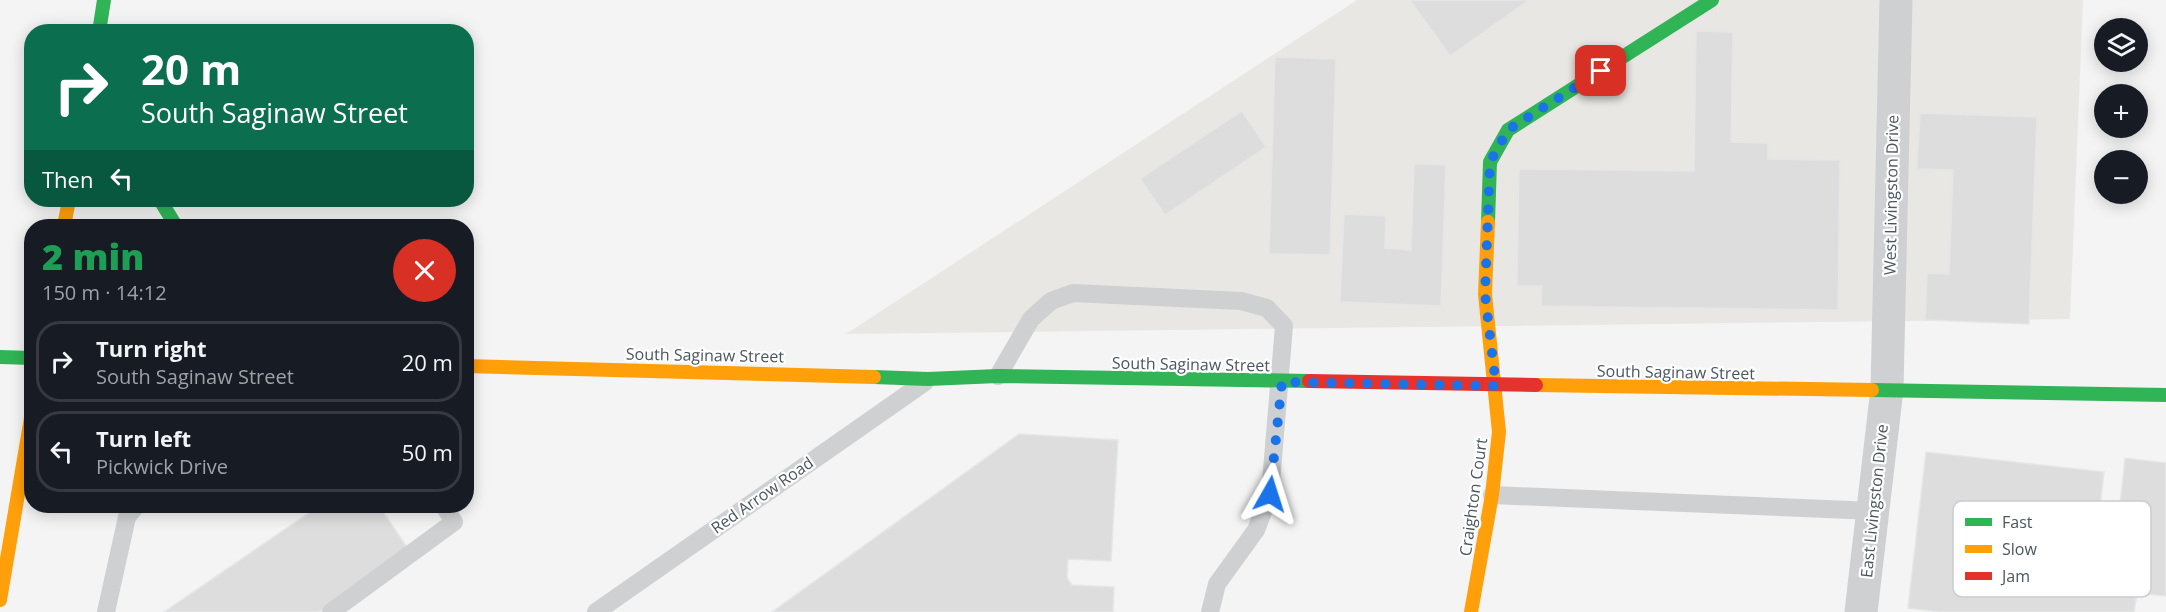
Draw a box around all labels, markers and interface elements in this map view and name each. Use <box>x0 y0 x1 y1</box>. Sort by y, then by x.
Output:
map controls <box>2094 18 2148 204</box>
button: layers <box>2094 18 2148 72</box>
text: 20 m <box>141 40 241 97</box>
pin <box>1575 45 1626 96</box>
icon: right <box>42 48 120 126</box>
icon: arrive <box>1584 54 1617 87</box>
button: + <box>2094 84 2148 138</box>
text: South Saginaw Street <box>141 94 408 131</box>
street label: West Livingston Drive <box>1879 115 1903 275</box>
button: − <box>2094 150 2148 204</box>
icon: left <box>105 162 138 195</box>
text: Then <box>42 164 93 194</box>
text: 2 min <box>42 232 144 281</box>
button: close <box>393 239 456 302</box>
text: 150 m · 14:12 <box>42 279 167 306</box>
text: Turn right <box>96 333 207 363</box>
street label: South Saginaw Street <box>626 343 785 367</box>
icon: right <box>45 345 78 378</box>
text: 20 m <box>402 347 453 377</box>
street label: South Saginaw Street <box>1112 352 1271 376</box>
street label: South Saginaw Street <box>1597 360 1756 384</box>
text: South Saginaw Street <box>96 363 294 390</box>
text: Turn left <box>96 423 191 453</box>
street label: East Livingston Drive <box>1855 423 1893 579</box>
icon: left <box>45 435 78 468</box>
street label: Craighton Court <box>1454 436 1492 558</box>
text: 50 m <box>402 437 453 467</box>
street label: Red Arrow Road <box>706 451 818 539</box>
text: Pickwick Drive <box>96 453 228 480</box>
position arrow <box>1238 462 1302 526</box>
legend <box>1953 501 2151 597</box>
text: Fast <box>2002 511 2033 533</box>
text: Slow <box>2002 538 2037 560</box>
text: Jam <box>2000 565 2030 587</box>

